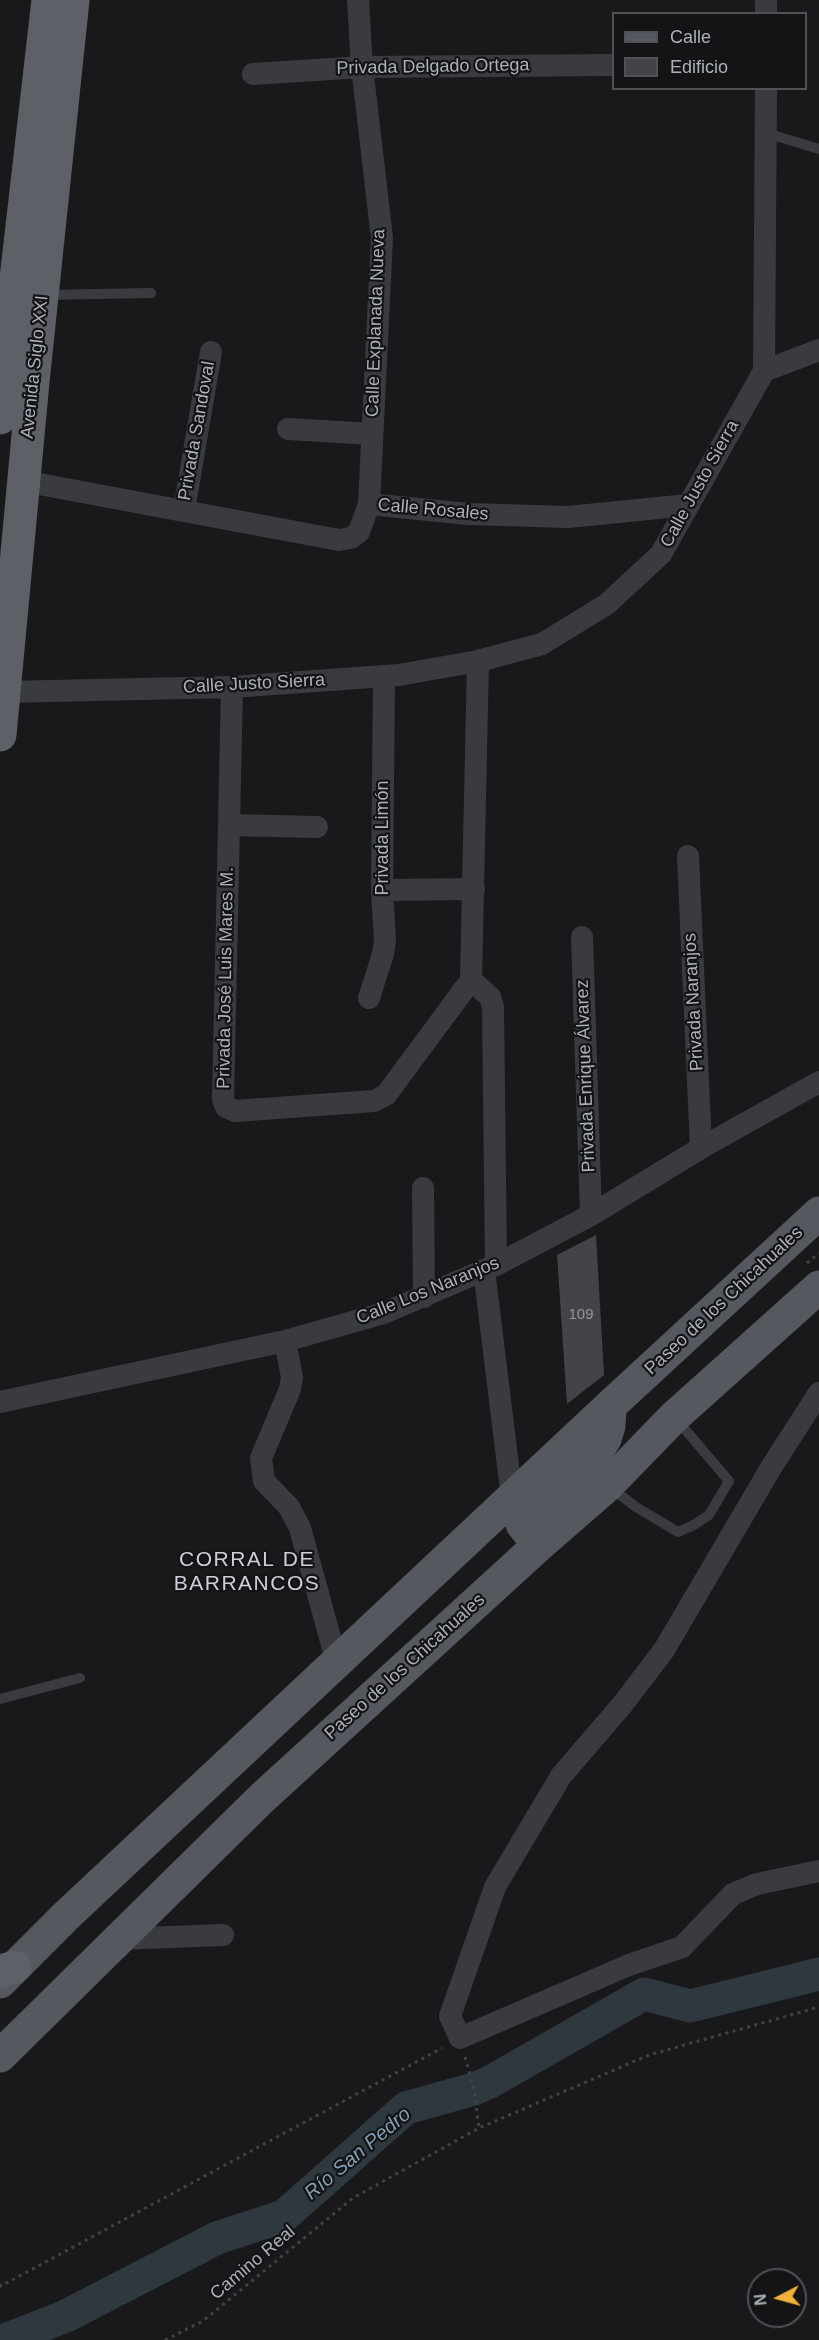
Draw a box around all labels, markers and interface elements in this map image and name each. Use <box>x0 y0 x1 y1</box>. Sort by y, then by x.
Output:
legend <box>612 12 807 90</box>
text: Calle <box>670 27 711 47</box>
street label: Privada Delgado Ortega <box>336 55 530 79</box>
text: Edificio <box>670 57 728 77</box>
street label: Calle Explanada Nueva <box>362 229 390 417</box>
street label: Avenida Siglo XXI <box>17 294 53 440</box>
street label: Privada Sandoval <box>174 360 220 502</box>
street label: Calle Justo Sierra <box>656 417 744 551</box>
street label: Calle Rosales <box>377 494 489 526</box>
street label: Calle Justo Sierra <box>183 669 325 699</box>
street label: Privada Limón <box>372 780 394 896</box>
street label: Privada José Luis Mares M. <box>213 867 239 1089</box>
street label: Privada Naranjos <box>680 932 708 1072</box>
street label: Privada Enrique Álvarez <box>572 979 600 1173</box>
street label: Paseo de los Chicahuales <box>641 1222 807 1380</box>
street label: Calle Los Naranjos <box>353 1253 503 1329</box>
house number: 109 <box>568 1306 594 1324</box>
district label: CORRAL DE BARRANCOS <box>174 1547 320 1597</box>
street label: Paseo de los Chicahuales <box>320 1589 490 1745</box>
water label: Río San Pedro <box>300 2103 416 2205</box>
street label: Camino Real <box>206 2221 300 2305</box>
north arrow <box>747 2268 807 2328</box>
text: N <box>752 2293 770 2306</box>

